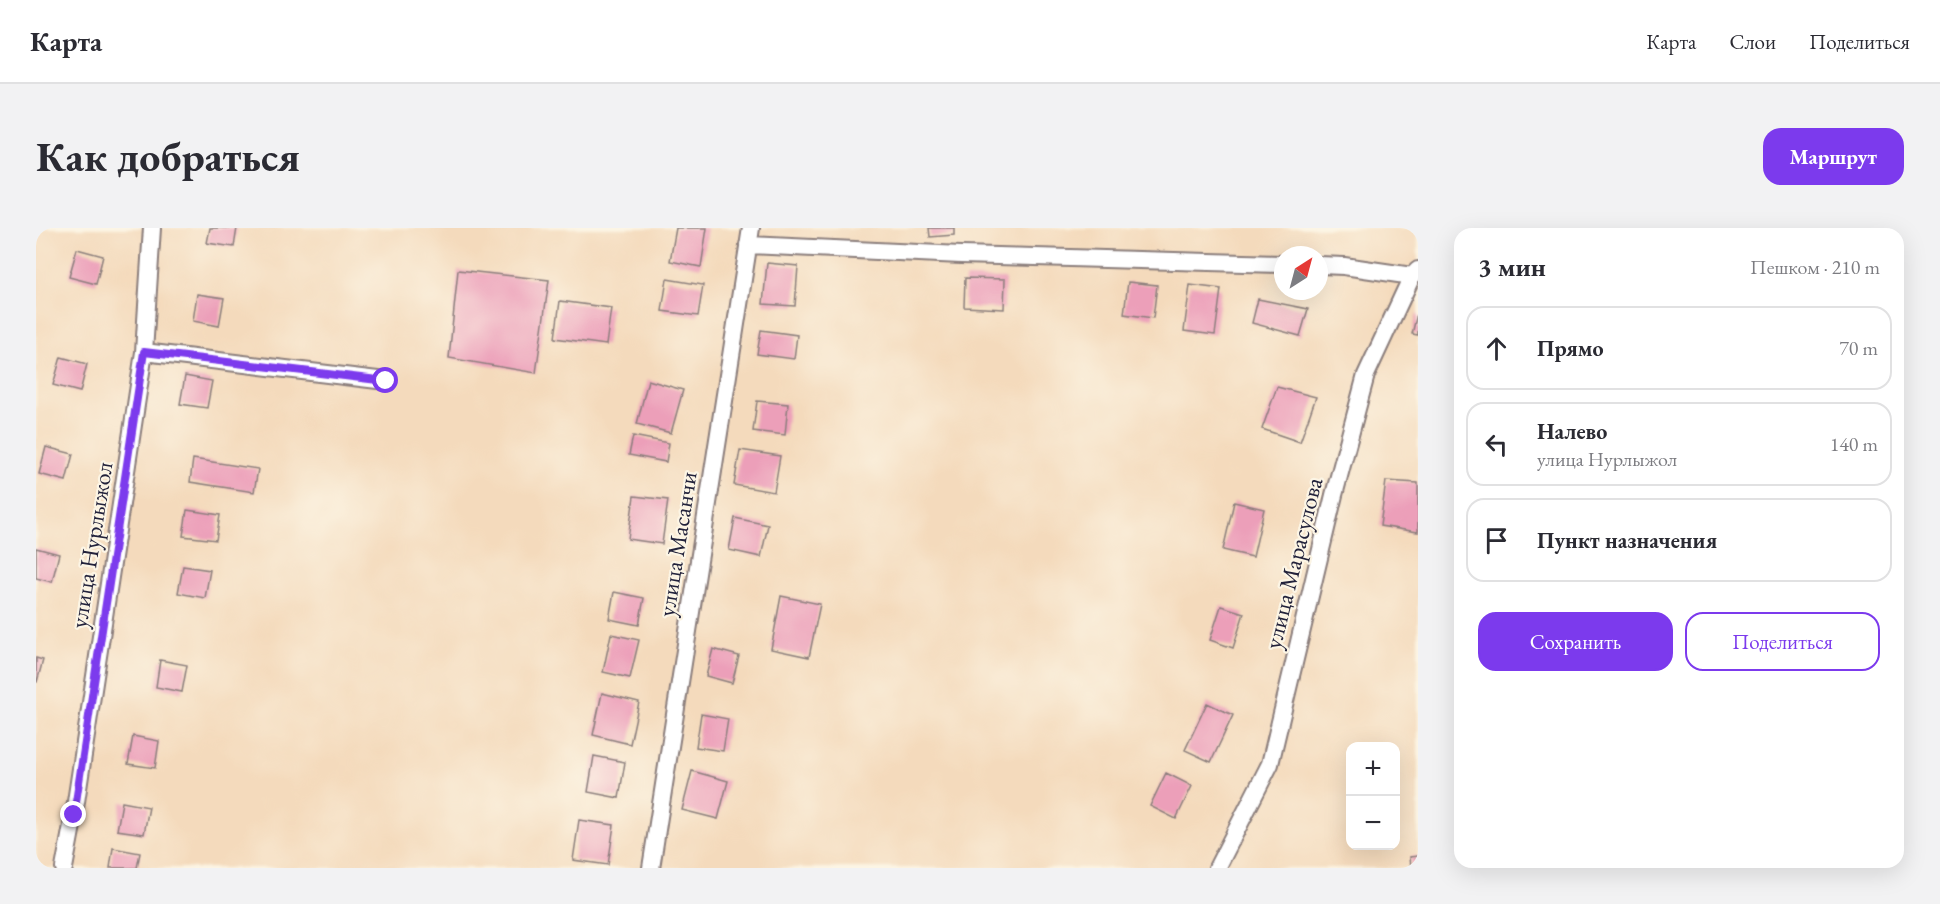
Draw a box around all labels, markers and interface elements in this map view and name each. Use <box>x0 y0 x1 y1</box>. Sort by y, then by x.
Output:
text: Карта <box>30 23 102 59</box>
text: Карта <box>1646 28 1696 55</box>
text: Слои <box>1729 28 1776 55</box>
text: Поделиться <box>1809 28 1910 55</box>
button: Маршрут <box>1763 128 1904 185</box>
text: Как добраться <box>36 129 300 184</box>
north arrow <box>1274 246 1328 300</box>
text: 3 мин <box>1478 250 1546 284</box>
text: Пешком · 210 m <box>1750 254 1880 280</box>
icon: ahead <box>1480 332 1513 365</box>
text: Прямо <box>1537 334 1604 363</box>
text: 70 m <box>1839 335 1878 361</box>
route start <box>372 367 398 393</box>
text: Налево <box>1537 417 1607 446</box>
icon: left <box>1480 428 1513 461</box>
text: 140 m <box>1830 431 1878 457</box>
text: улица Нурлыжол <box>1537 446 1677 472</box>
street label: улица Нурлыжол <box>63 460 119 630</box>
street label: улица Масанчи <box>650 469 704 619</box>
street label: улица Марасулова <box>1257 474 1329 652</box>
icon: arrive <box>1480 524 1513 557</box>
text: Пункт назначения <box>1537 526 1717 555</box>
button: Сохранить <box>1478 612 1673 671</box>
button: Поделиться <box>1685 612 1880 671</box>
map controls <box>1346 742 1400 850</box>
button: + <box>1346 742 1400 796</box>
button: − <box>1346 796 1400 850</box>
route end <box>60 801 86 827</box>

